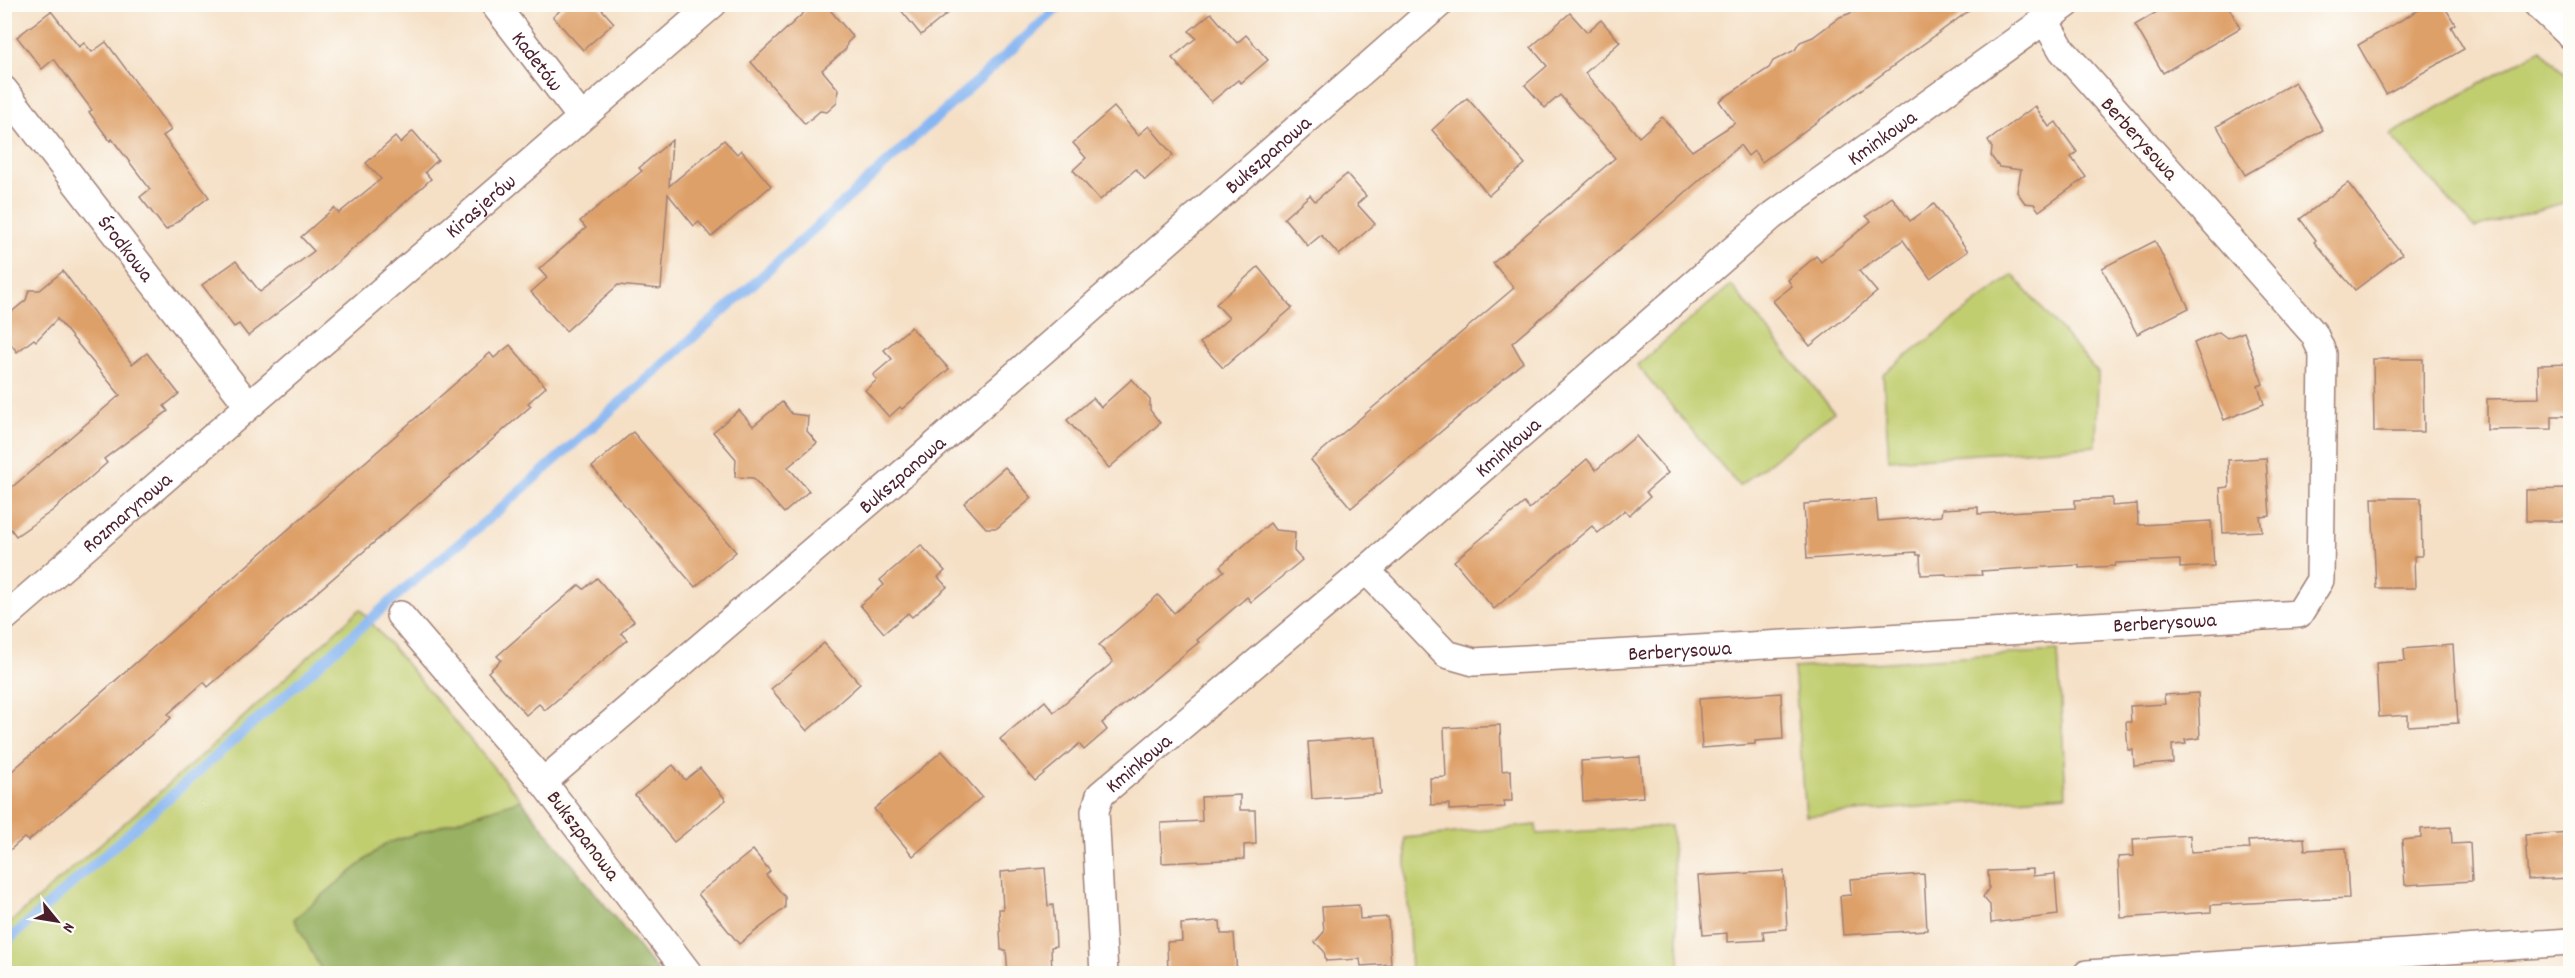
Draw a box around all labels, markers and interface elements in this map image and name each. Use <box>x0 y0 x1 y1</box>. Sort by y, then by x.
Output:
street label: Kadetów <box>503 26 569 99</box>
street label: Berberysowa <box>2092 92 2184 189</box>
street label: Kminkowa <box>1842 104 1925 175</box>
street label: Bukszpanowa <box>1220 109 1320 203</box>
street label: Kirasjerów <box>440 169 524 247</box>
street label: Środkowa <box>89 210 160 290</box>
street label: Kminkowa <box>1470 411 1550 486</box>
street label: Bukszpanowa <box>854 429 955 523</box>
street label: Rozmarynowa <box>77 466 181 562</box>
street label: Berberysowa <box>2112 607 2218 643</box>
street label: Berberysowa <box>1627 635 1733 671</box>
street label: Kminkowa <box>1100 727 1181 802</box>
street label: Bukszpanowa <box>538 785 626 889</box>
north arrow <box>27 891 87 951</box>
text: N <box>56 918 80 937</box>

